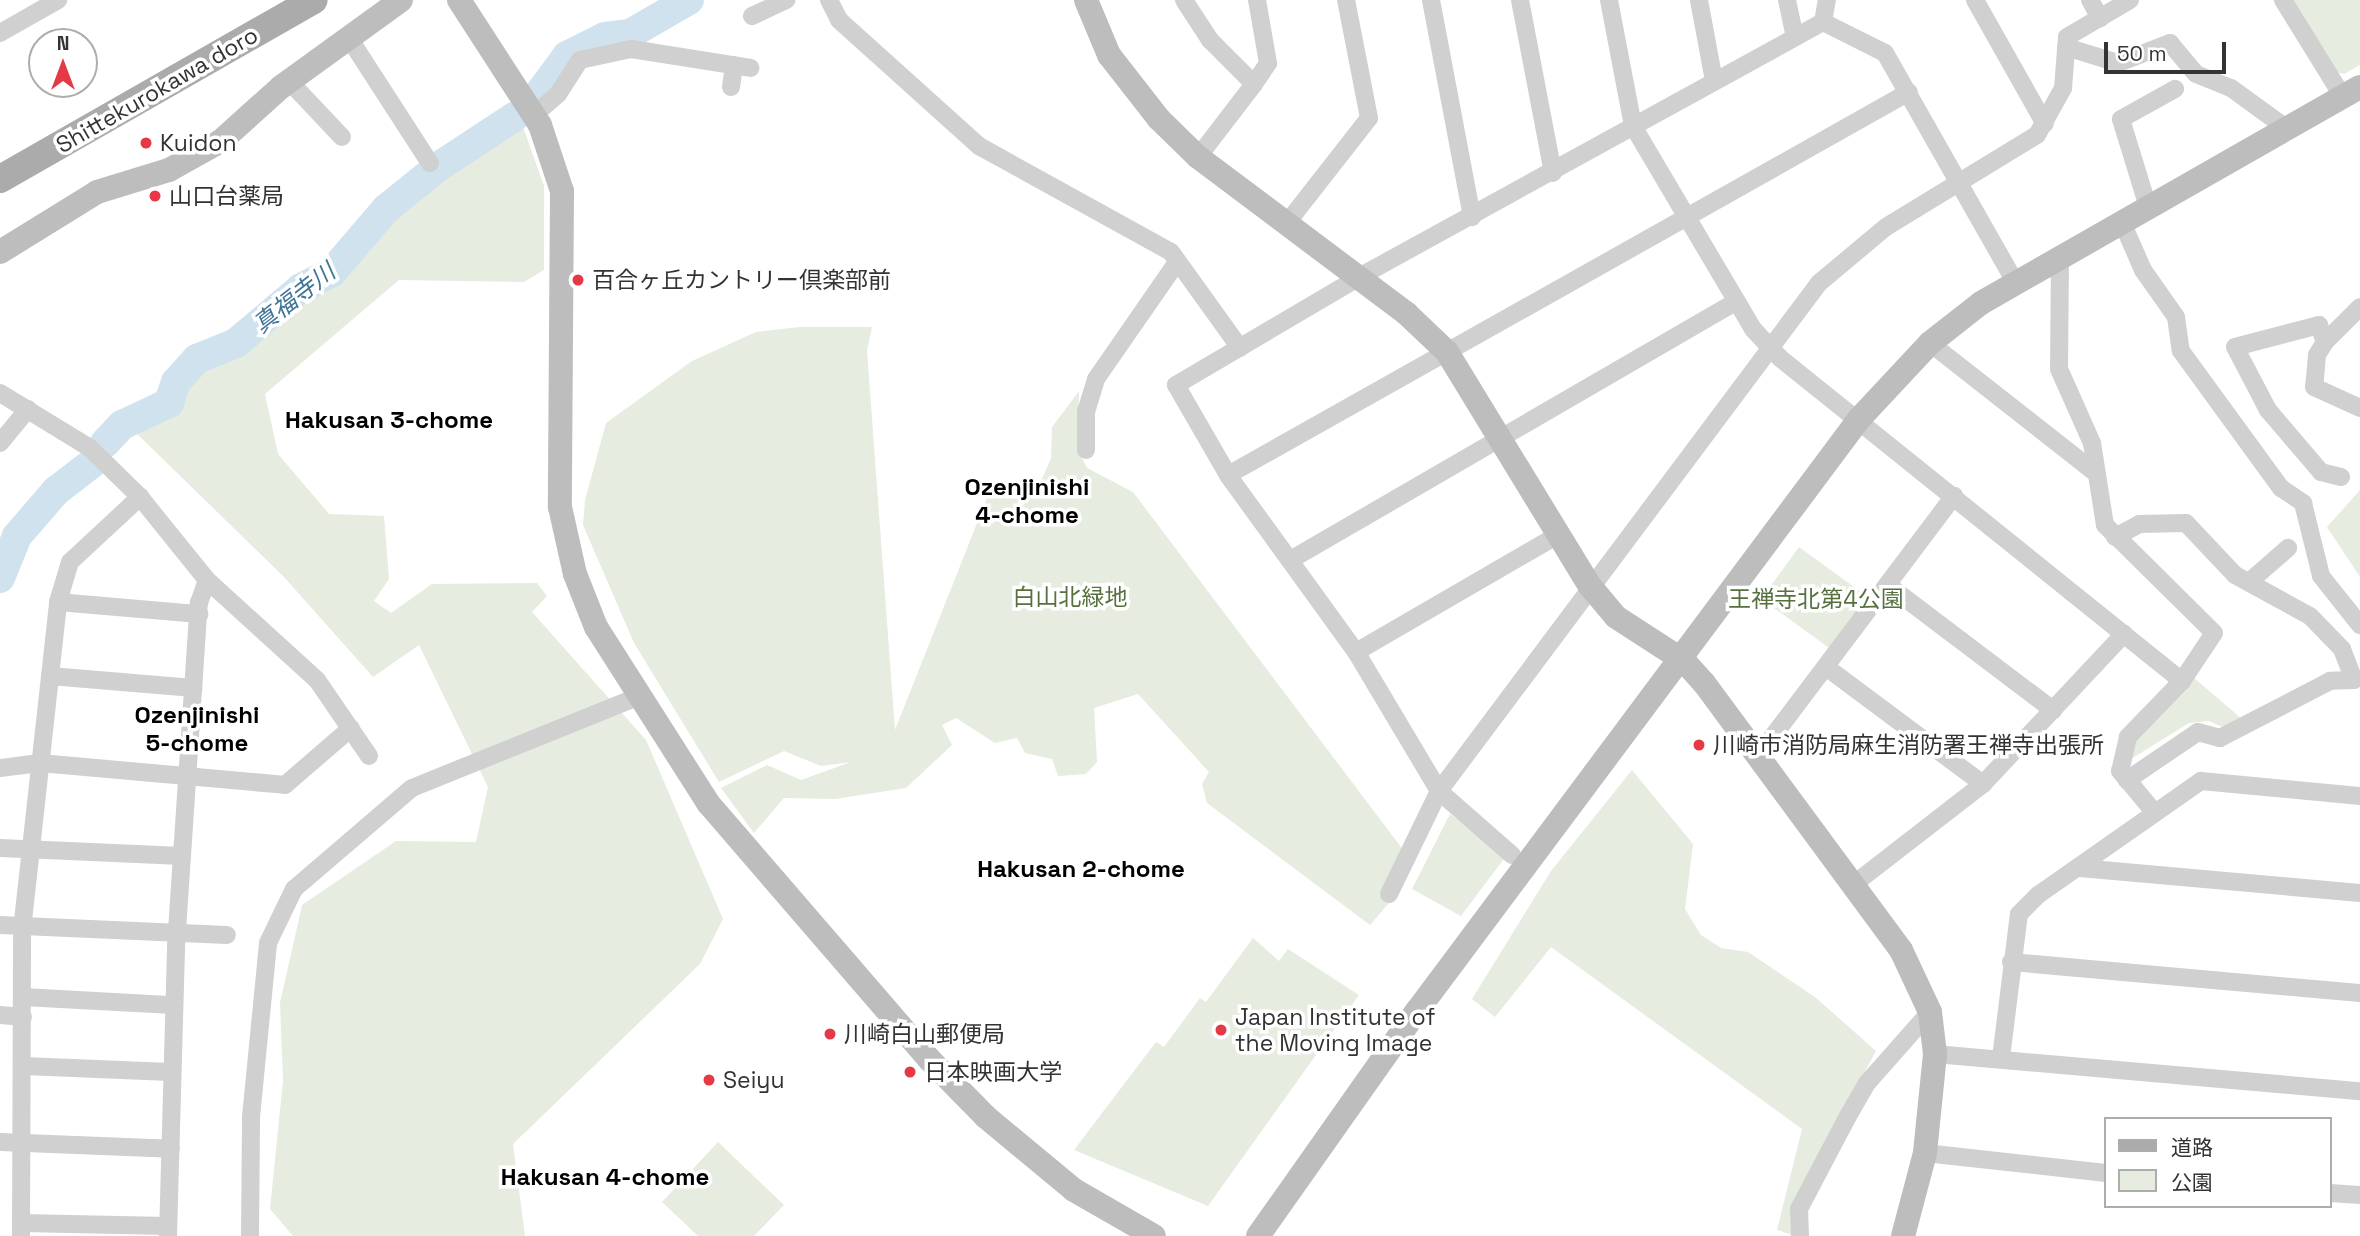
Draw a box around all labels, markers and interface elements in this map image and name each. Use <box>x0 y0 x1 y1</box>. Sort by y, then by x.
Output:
street label: Shittekurokawa doro <box>51 21 263 159</box>
north arrow <box>28 28 98 98</box>
scale bar <box>2108 28 2230 72</box>
text: N <box>57 31 69 56</box>
text: 50 m <box>2117 40 2167 67</box>
place label: Kuidon <box>160 129 237 157</box>
marker: Kuidon <box>138 135 154 151</box>
place label: 山口台薬局 <box>169 182 284 210</box>
marker: 山口台薬局 <box>147 188 163 204</box>
water label: 真福寺川 <box>247 257 341 339</box>
place label: 百合ヶ丘カントリー倶楽部前 <box>592 266 891 294</box>
marker: 百合ヶ丘カントリー倶楽部前 <box>570 272 586 288</box>
district label: Hakusan 3-chome <box>285 406 493 434</box>
district label: Ozenjinishi 4-chome <box>965 473 1089 529</box>
park label: 白山北緑地 <box>1013 583 1127 611</box>
park label: 王禅寺北第4公園 <box>1728 585 1904 613</box>
district label: Ozenjinishi 5-chome <box>135 701 259 757</box>
place label: 川崎市消防局麻生消防署王禅寺出張所 <box>1713 731 2104 759</box>
marker: 川崎市消防局麻生消防署王禅寺出張所 <box>1691 737 1707 753</box>
district label: Hakusan 2-chome <box>977 855 1185 883</box>
place label: Japan Institute of the Moving Image <box>1235 1003 1435 1057</box>
place label: 川崎白山郵便局 <box>844 1020 1005 1048</box>
marker: Japan Institute of the Moving Image <box>1213 1022 1229 1038</box>
marker: 川崎白山郵便局 <box>822 1026 838 1042</box>
place label: 日本映画大学 <box>924 1058 1062 1086</box>
marker: 日本映画大学 <box>902 1064 918 1080</box>
place label: Seiyu <box>723 1066 785 1094</box>
marker: Seiyu <box>701 1072 717 1088</box>
legend <box>2104 1117 2332 1208</box>
text: 道路 <box>2171 1134 2213 1161</box>
district label: Hakusan 4-chome <box>501 1163 709 1191</box>
text: 公園 <box>2171 1169 2213 1196</box>

